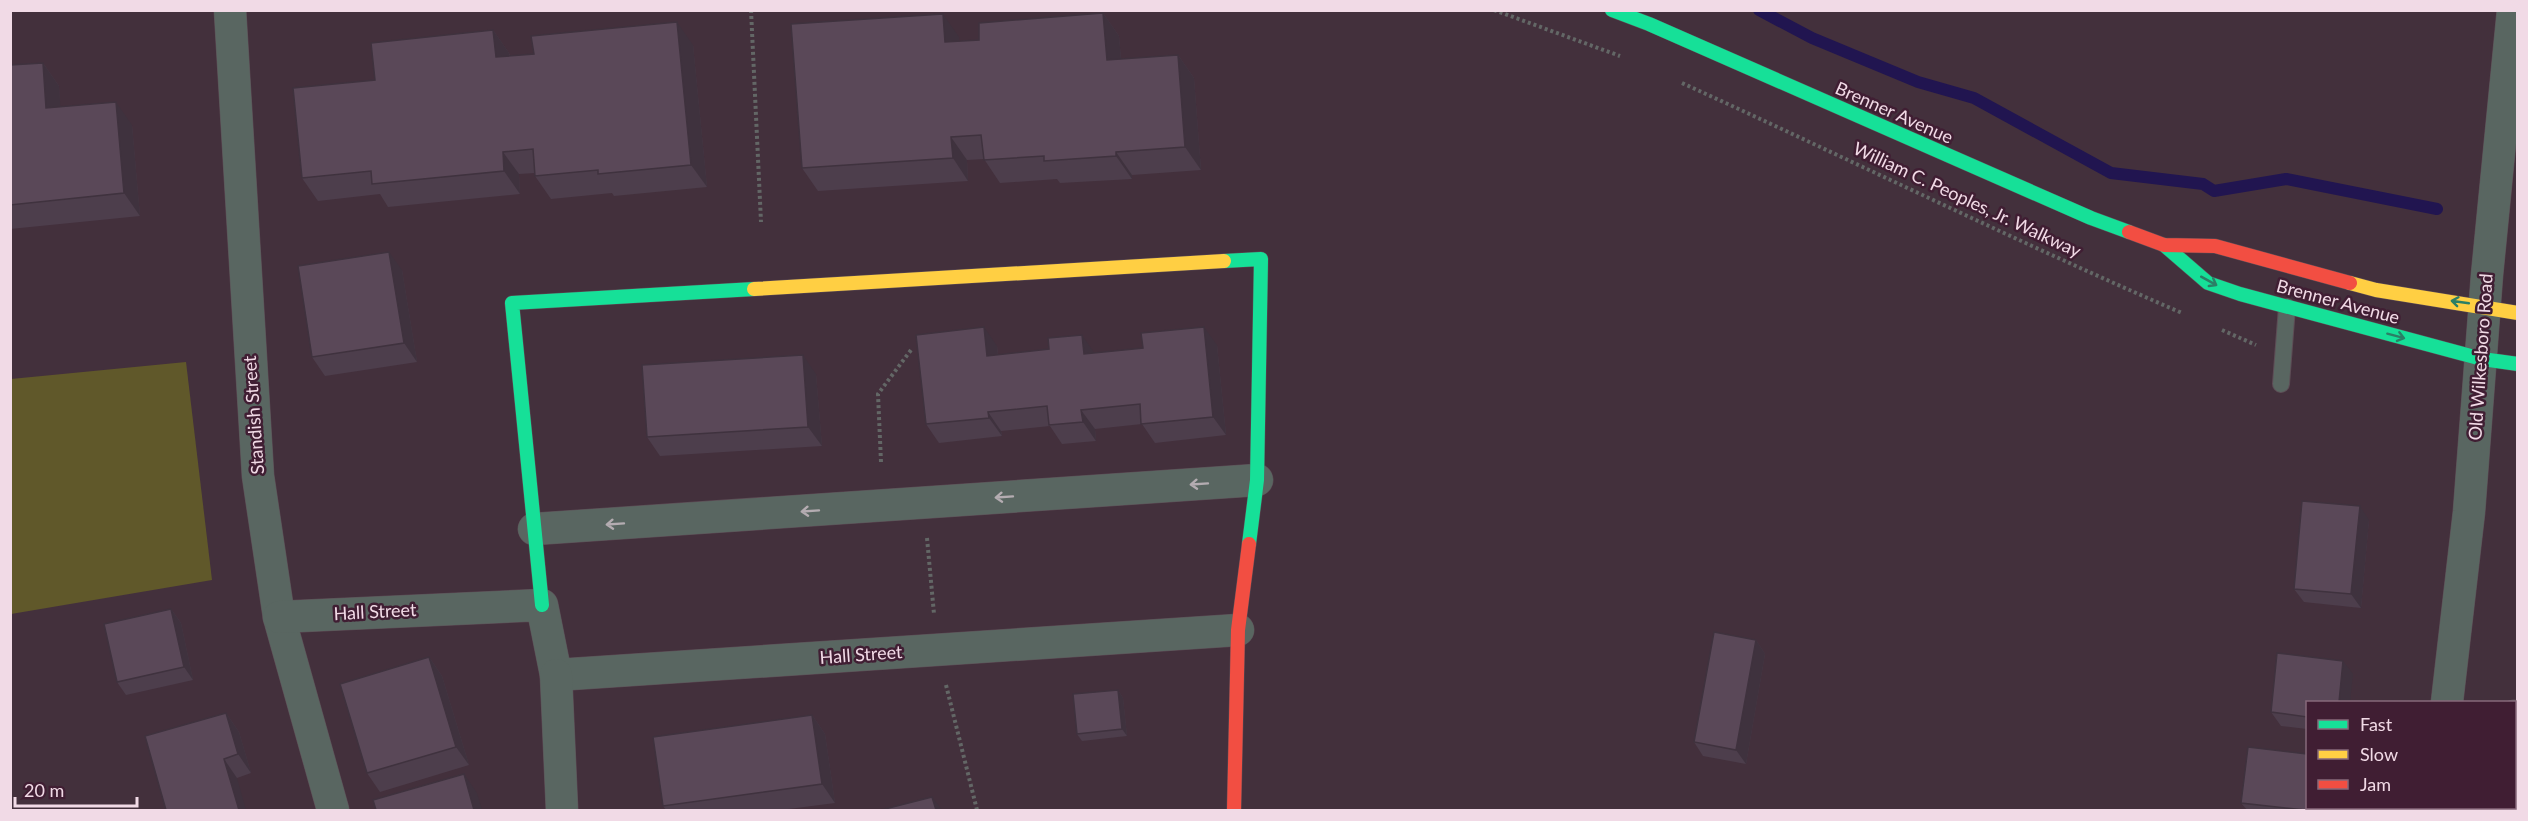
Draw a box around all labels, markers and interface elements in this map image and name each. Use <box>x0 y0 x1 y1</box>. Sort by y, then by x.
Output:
street label: Brenner Avenue <box>1832 76 1957 148</box>
street label: William C. Peoples, Jr. Walkway <box>1850 137 2085 262</box>
street label: Old Wilkesboro Road <box>2463 273 2497 441</box>
street label: Brenner Avenue <box>2274 274 2402 328</box>
one-way arrow <box>2200 275 2217 287</box>
one-way arrow <box>2451 296 2470 307</box>
one-way arrow <box>2386 330 2405 342</box>
street label: Standish Street <box>238 354 268 475</box>
one-way arrow <box>1189 479 1209 490</box>
one-way arrow <box>995 492 1015 503</box>
one-way arrow <box>800 505 820 516</box>
one-way arrow <box>606 518 626 529</box>
street label: Hall Street <box>333 598 417 624</box>
street label: Hall Street <box>819 640 904 668</box>
legend <box>2306 701 2516 809</box>
text: Fast <box>2360 713 2393 735</box>
text: Slow <box>2360 743 2398 765</box>
scale bar <box>15 770 136 808</box>
text: Jam <box>2360 773 2391 795</box>
text: 20 m <box>24 779 64 801</box>

